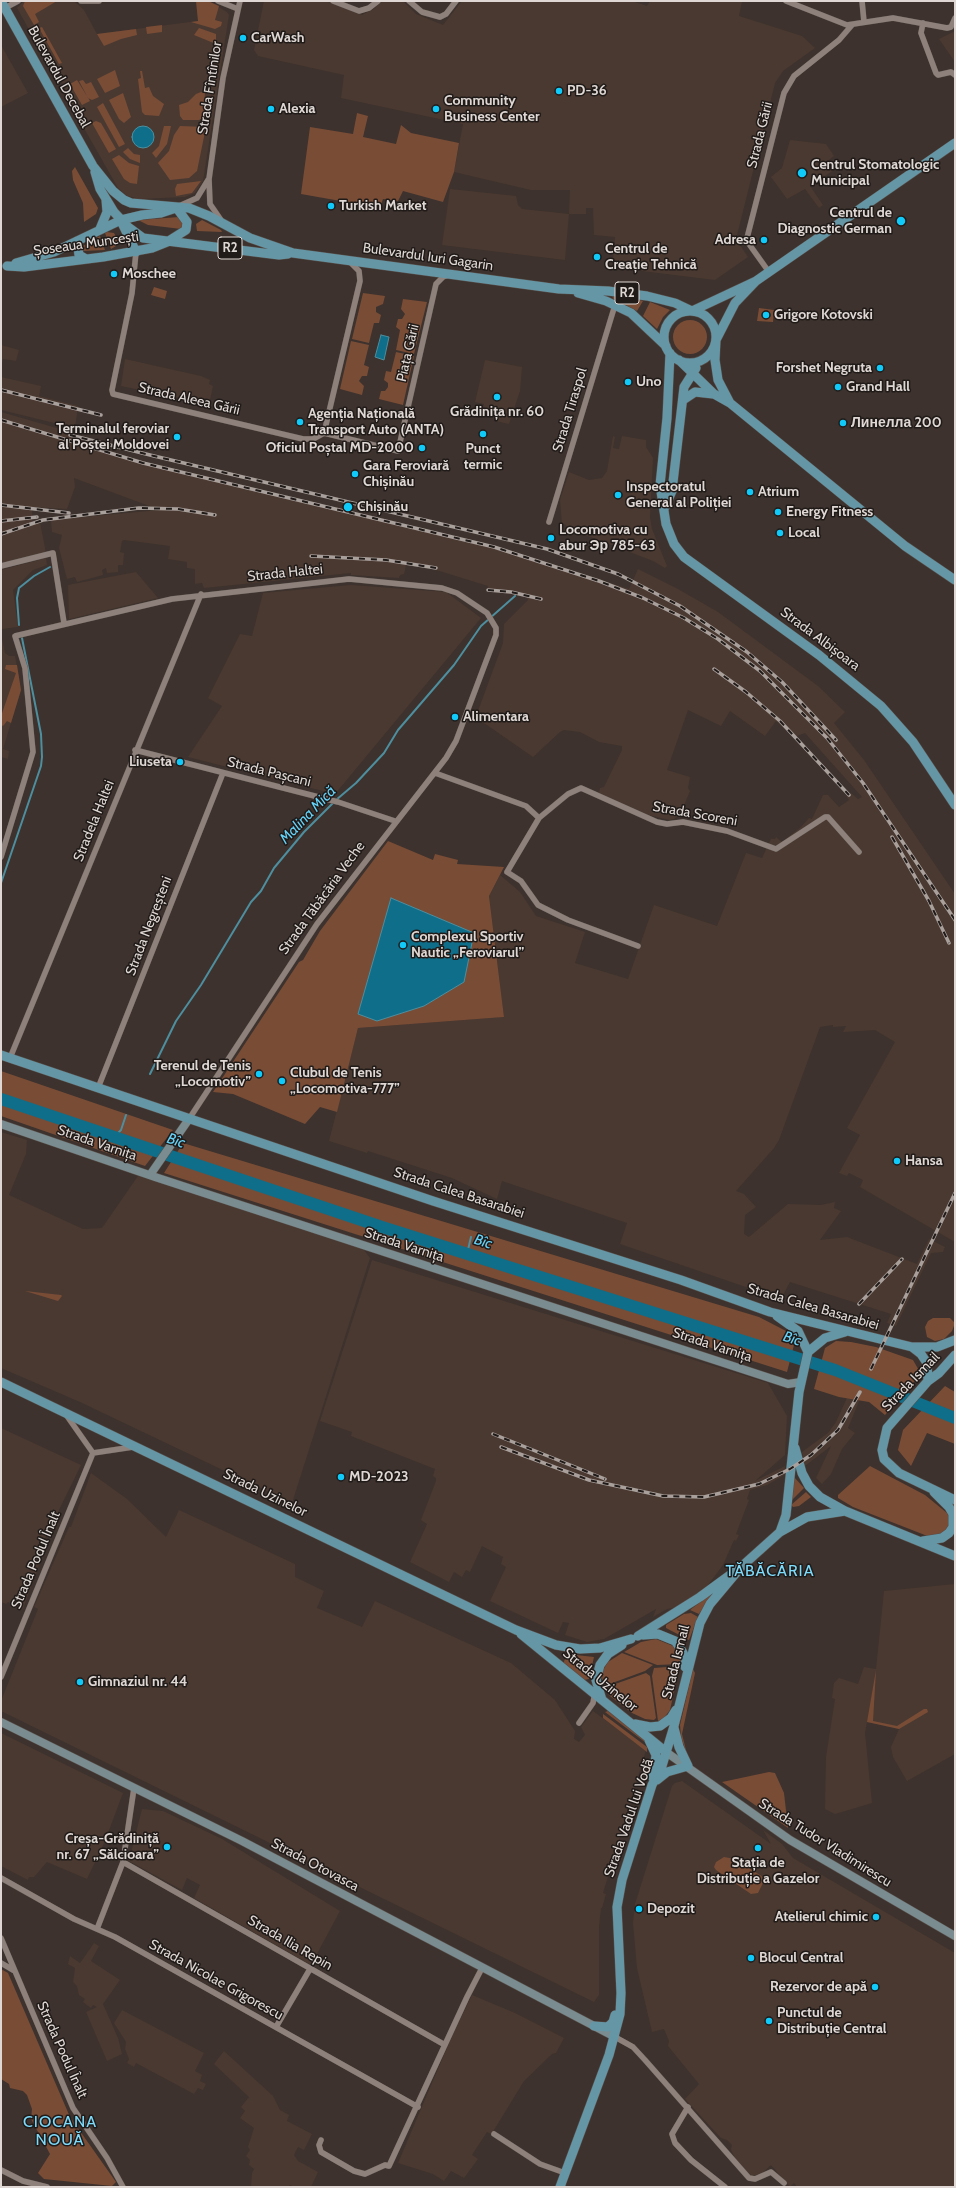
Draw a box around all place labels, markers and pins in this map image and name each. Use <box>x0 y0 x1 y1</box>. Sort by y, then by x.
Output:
place label: CarWash <box>251 30 305 46</box>
marker: CarWash <box>238 33 248 43</box>
place label: PD-36 <box>567 83 607 99</box>
marker: PD-36 <box>554 86 564 96</box>
place label: Community Business Center <box>444 93 540 126</box>
place label: Alexia <box>279 101 316 117</box>
marker: Alexia <box>266 104 276 114</box>
marker: Community Business Center <box>431 104 441 114</box>
place label: Centrul Stomatologic Municipal <box>811 157 939 190</box>
marker: Centrul Stomatologic Municipal <box>796 167 808 179</box>
place label: Turkish Market <box>339 198 427 214</box>
marker: Turkish Market <box>326 201 336 211</box>
place label: Centrul de Diagnostic German <box>777 205 892 238</box>
marker: Centrul de Diagnostic German <box>895 215 907 227</box>
place label: Adresa <box>715 232 756 248</box>
marker: Adresa <box>759 235 769 245</box>
place label: Centrul de Creație Tehnică <box>605 241 697 274</box>
marker: Centrul de Creație Tehnică <box>592 252 602 262</box>
place label: Moschee <box>122 266 176 282</box>
marker: Moschee <box>109 269 119 279</box>
place label: Grigore Kotovski <box>774 307 873 323</box>
marker: Grigore Kotovski <box>761 310 771 320</box>
place label: Forshet Negruta <box>776 360 872 376</box>
marker: Forshet Negruta <box>875 363 885 373</box>
place label: Uno <box>636 374 662 390</box>
marker: Uno <box>623 377 633 387</box>
place label: Grand Hall <box>846 379 910 395</box>
marker: Grand Hall <box>833 382 843 392</box>
marker: Grădinița nr. 60 <box>492 392 502 402</box>
place label: Grădinița nr. 60 <box>450 404 544 420</box>
place label: Agenția Națională Transport Auto (ANTA) <box>308 406 444 438</box>
place label: Линелла 200 <box>851 415 942 431</box>
marker: Agenția Națională Transport Auto (ANTA) <box>295 417 305 427</box>
marker: Линелла 200 <box>838 418 848 428</box>
place label: Terminalul feroviar al Poștei Moldovei <box>56 421 169 454</box>
marker: Punct termic <box>478 429 488 439</box>
marker: Terminalul feroviar al Poștei Moldovei <box>172 432 182 442</box>
place label: Oficiul Poștal MD-2000 <box>266 440 414 456</box>
place label: Punct termic <box>464 441 502 474</box>
marker: Oficiul Poștal MD-2000 <box>417 443 427 453</box>
place label: Gara Feroviară Chișinău <box>363 458 449 490</box>
marker: Gara Feroviară Chișinău <box>350 469 360 479</box>
place label: Inspectoratul General al Poliției <box>626 479 731 512</box>
place label: Atrium <box>758 484 799 500</box>
marker: Atrium <box>745 487 755 497</box>
marker: Inspectoratul General al Poliției <box>613 490 623 500</box>
place label: Chișinău <box>357 499 408 515</box>
marker: Chișinău <box>342 501 354 513</box>
place label: Energy Fitness <box>786 504 873 520</box>
marker: Energy Fitness <box>773 507 783 517</box>
place label: Locomotiva cu abur Эр 785-63 <box>559 522 656 554</box>
place label: Local <box>788 525 820 541</box>
marker: Local <box>775 528 785 538</box>
marker: Locomotiva cu abur Эр 785-63 <box>546 533 556 543</box>
place label: Alimentara <box>463 709 529 725</box>
marker: Alimentara <box>450 712 460 722</box>
place label: Liuseta <box>129 754 172 770</box>
marker: Liuseta <box>175 757 185 767</box>
place label: Complexul Sportiv Nautic „Feroviarul” <box>411 929 524 962</box>
marker: Complexul Sportiv Nautic „Feroviarul” <box>398 940 408 950</box>
place label: Terenul de Tenis „Locomotiv” <box>154 1058 251 1090</box>
place label: Clubul de Tenis „Locomotiva-777” <box>290 1065 400 1098</box>
marker: Terenul de Tenis „Locomotiv” <box>254 1069 264 1079</box>
marker: Clubul de Tenis „Locomotiva-777” <box>277 1076 287 1086</box>
place label: Hansa <box>905 1153 943 1169</box>
marker: Hansa <box>892 1156 902 1166</box>
place label: MD-2023 <box>349 1469 409 1485</box>
marker: MD-2023 <box>336 1472 346 1482</box>
place label: Gimnaziul nr. 44 <box>88 1674 188 1690</box>
marker: Gimnaziul nr. 44 <box>75 1677 85 1687</box>
place label: Creșa-Grădiniță nr. 67 „Sălcioara” <box>57 1831 159 1864</box>
marker: Creșa-Grădiniță nr. 67 „Sălcioara” <box>162 1842 172 1852</box>
marker: Stația de Distribuție a Gazelor <box>753 1843 763 1853</box>
place label: Stația de Distribuție a Gazelor <box>697 1855 819 1888</box>
place label: Depozit <box>647 1901 695 1917</box>
marker: Depozit <box>634 1904 644 1914</box>
place label: Atelierul chimic <box>775 1909 868 1925</box>
marker: Atelierul chimic <box>871 1912 881 1922</box>
place label: Blocul Central <box>759 1950 843 1966</box>
marker: Blocul Central <box>746 1953 756 1963</box>
place label: Rezervor de apă <box>770 1979 867 1995</box>
marker: Rezervor de apă <box>870 1982 880 1992</box>
place label: Punctul de Distribuție Central <box>777 2005 887 2038</box>
marker: Punctul de Distribuție Central <box>764 2016 774 2026</box>

